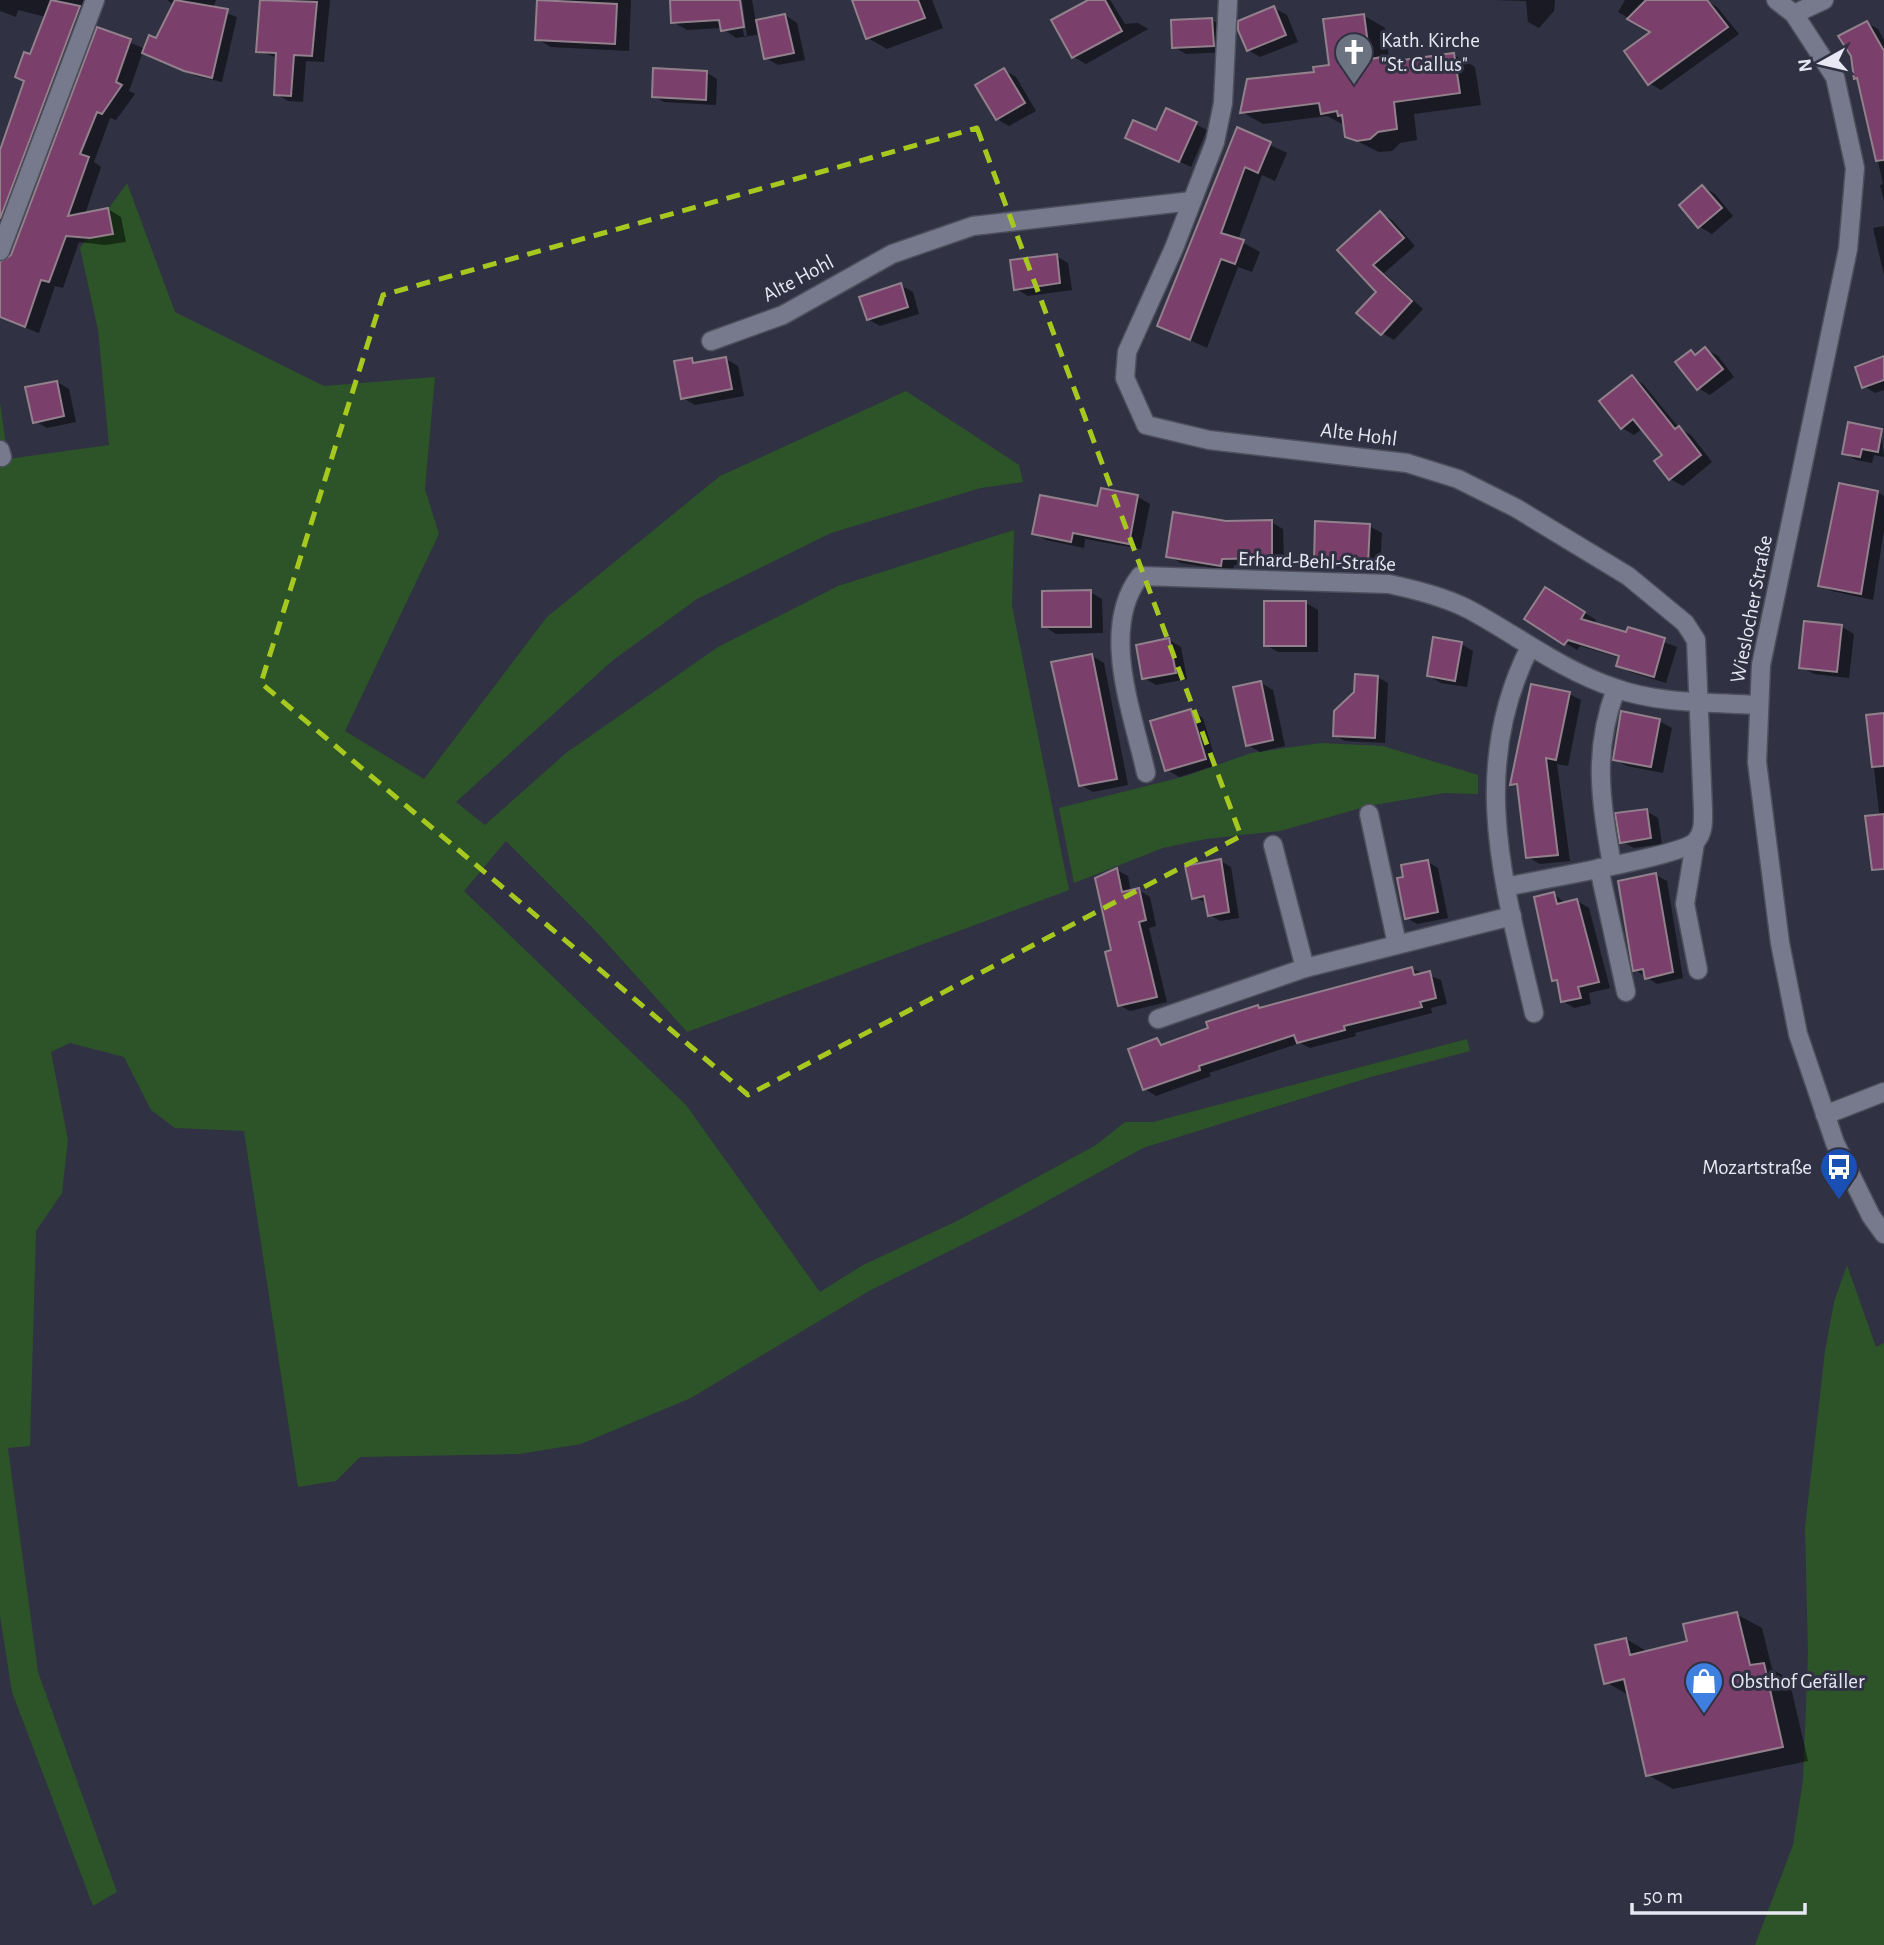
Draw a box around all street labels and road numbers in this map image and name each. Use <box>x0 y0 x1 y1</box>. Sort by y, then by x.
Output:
street label: Alte Hohl <box>759 251 837 306</box>
street label: Alte Hohl <box>1319 419 1399 450</box>
street label: Wieslocher Straße <box>1727 534 1776 685</box>
street label: Erhard-Behl-Straße <box>1238 548 1396 575</box>

